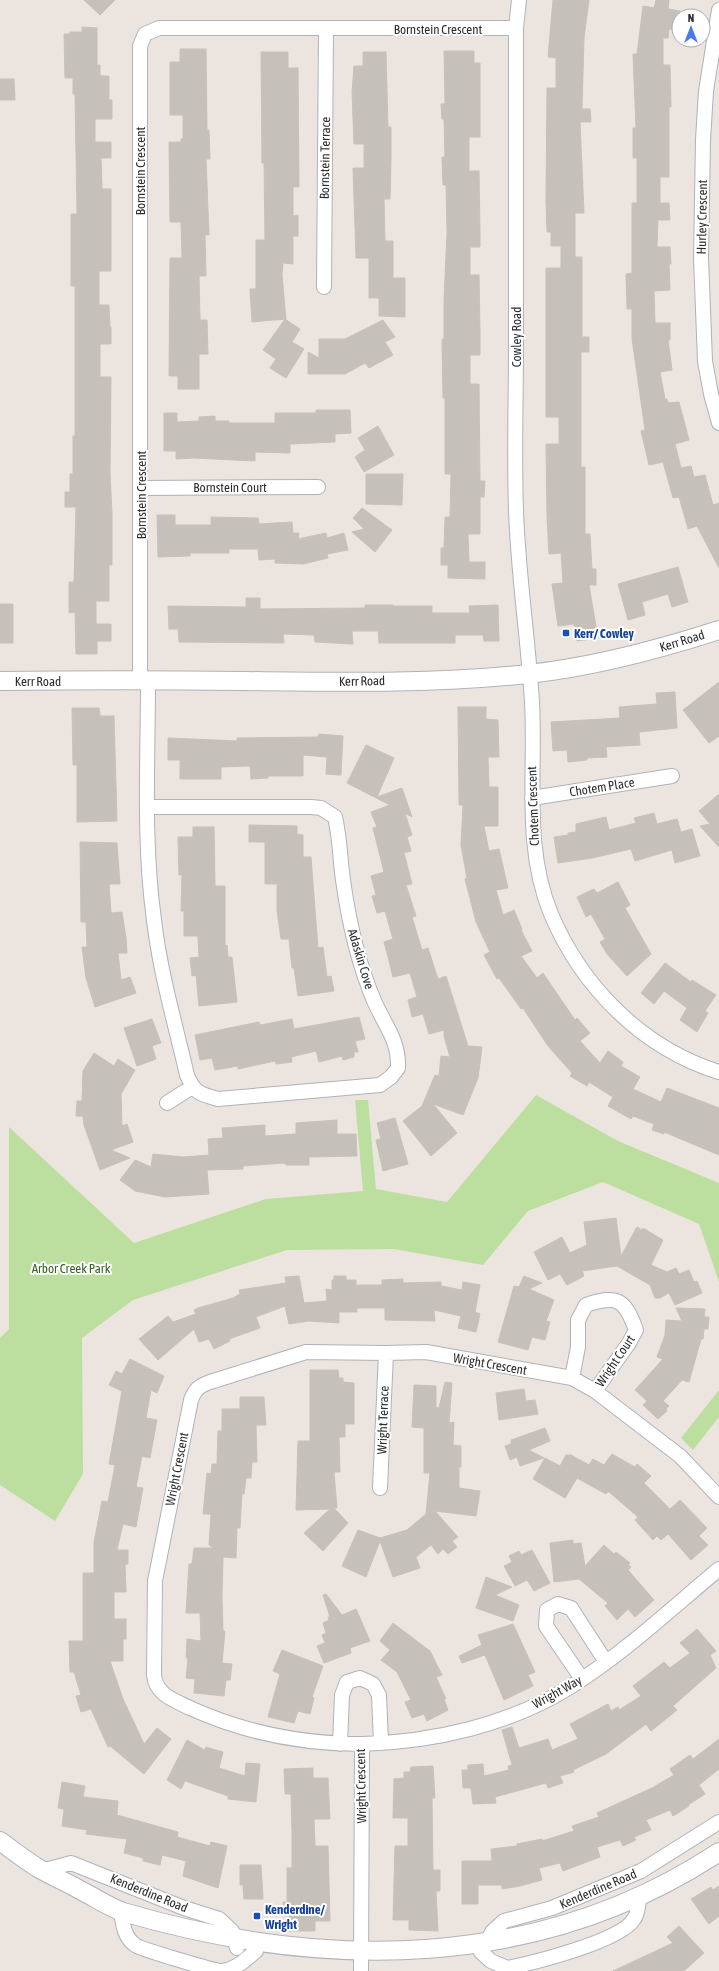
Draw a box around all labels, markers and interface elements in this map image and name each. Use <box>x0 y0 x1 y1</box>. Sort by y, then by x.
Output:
north arrow <box>671 8 711 48</box>
text: N <box>688 12 694 24</box>
street label: Bornstein Crescent <box>394 22 483 37</box>
street label: Bornstein Terrace <box>317 116 333 199</box>
street label: Bornstein Crescent <box>133 126 148 215</box>
street label: Hurley Crescent <box>694 179 710 255</box>
street label: Cowley Road <box>509 307 524 367</box>
street label: Bornstein Crescent <box>134 450 149 539</box>
street label: Bornstein Court <box>193 480 267 495</box>
place label: Kerr/ Cowley <box>574 626 635 641</box>
street label: Kerr Road <box>658 627 706 655</box>
marker: Kerr/ Cowley <box>561 628 571 638</box>
street label: Kerr Road <box>339 673 385 689</box>
street label: Kerr Road <box>15 674 61 689</box>
street label: Chotem Crescent <box>524 766 542 846</box>
street label: Chotem Place <box>568 774 636 800</box>
street label: Adaskin Cove <box>345 927 377 991</box>
park label: Arbor Creek Park <box>32 1261 111 1276</box>
street label: Wright Court <box>592 1332 638 1390</box>
street label: Wright Crescent <box>452 1350 528 1378</box>
street label: Wright Terrace <box>374 1385 392 1455</box>
street label: Wright Crescent <box>163 1431 192 1507</box>
street label: Wright Way <box>530 1672 585 1712</box>
street label: Wright Crescent <box>353 1748 369 1823</box>
street label: Kenderdine Road <box>557 1866 639 1912</box>
street label: Kenderdine Road <box>108 1871 190 1915</box>
place label: Kenderdine/ Wright <box>264 1902 326 1932</box>
marker: Kenderdine/ Wright <box>252 1911 262 1921</box>

